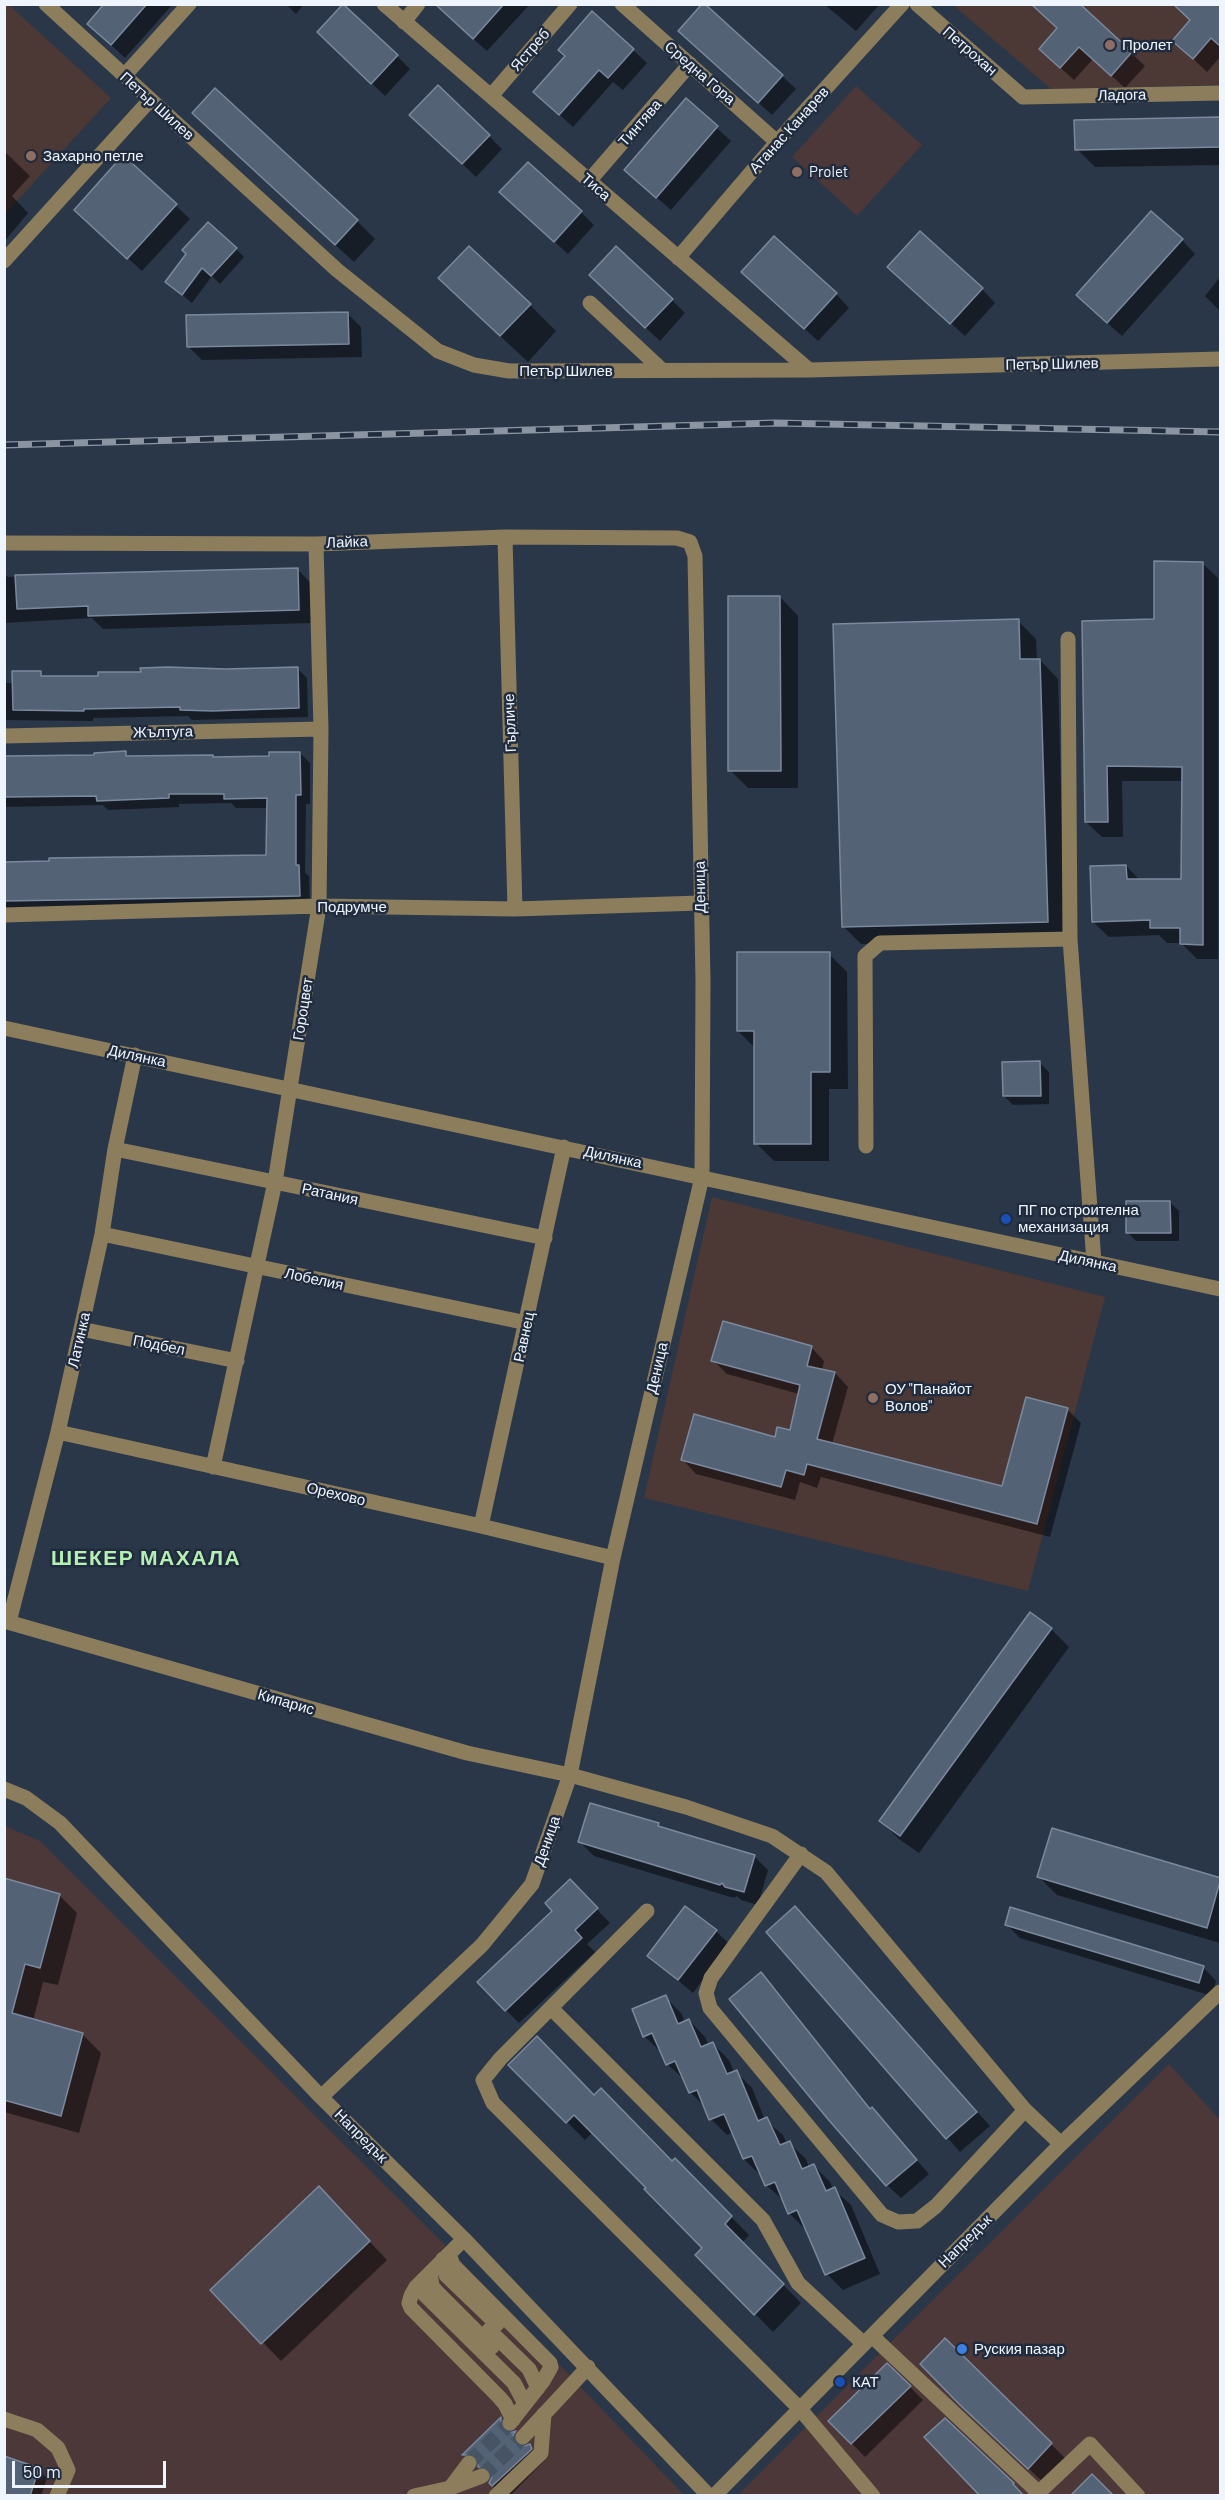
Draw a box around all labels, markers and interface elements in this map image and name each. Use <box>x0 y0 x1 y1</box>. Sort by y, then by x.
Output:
street label: Петрохан <box>939 23 1001 79</box>
street label: Ястреб <box>507 25 553 75</box>
place label: Пролет <box>1122 36 1173 54</box>
street label: Средна Гора <box>661 37 739 109</box>
marker: Пролет <box>1103 38 1117 52</box>
street label: Петър Шилев <box>116 68 198 144</box>
street label: Атанас Канарев <box>745 83 833 177</box>
street label: Ладога <box>1097 86 1147 104</box>
street label: Тинтява <box>615 96 665 150</box>
place label: Захарно петле <box>43 147 144 165</box>
marker: Захарно петле <box>24 149 38 163</box>
place label: Prolet <box>809 163 848 181</box>
marker: Prolet <box>790 165 804 179</box>
street label: Тиса <box>578 169 614 205</box>
street label: Петър Шилев <box>1005 354 1099 374</box>
street label: Петър Шилев <box>519 362 613 380</box>
street label: Лайка <box>326 532 368 552</box>
street label: Гърличе <box>500 693 520 753</box>
street label: Жълтуга <box>133 722 193 742</box>
street label: Деница <box>691 861 709 913</box>
street label: Подрумче <box>317 898 387 916</box>
street label: Гороцвет <box>289 976 317 1042</box>
street label: Дилянка <box>106 1041 168 1071</box>
street label: Дилянка <box>582 1142 644 1172</box>
street label: Ратания <box>300 1179 360 1209</box>
place label: ПГ по строителна механизация <box>1018 1201 1139 1236</box>
marker: ПГ по строителна механизация <box>999 1212 1013 1226</box>
street label: Дилянка <box>1057 1246 1119 1276</box>
street label: Лобелия <box>283 1264 345 1294</box>
street label: Латинка <box>64 1310 94 1370</box>
street label: Равнец <box>510 1310 538 1364</box>
street label: Подбел <box>131 1331 187 1359</box>
street label: Деница <box>642 1341 672 1395</box>
place label: ОУ "Панайот Волов" <box>885 1380 972 1415</box>
marker: ОУ "Панайот Волов" <box>866 1391 880 1405</box>
street label: Орехово <box>305 1479 367 1509</box>
district label: ШЕКЕР МАХАЛА <box>51 1545 241 1571</box>
street label: Кипарис <box>256 1685 316 1719</box>
street label: Деница <box>530 1813 564 1869</box>
street label: Напредък <box>331 2106 391 2166</box>
street label: Напредък <box>935 2211 995 2271</box>
place label: Руския пазар <box>974 2340 1065 2358</box>
marker: Руския пазар <box>955 2342 969 2356</box>
place label: КАТ <box>852 2373 879 2391</box>
marker: КАТ <box>833 2375 847 2389</box>
scale bar <box>15 2449 170 2487</box>
text: 50 m <box>23 2460 61 2482</box>

